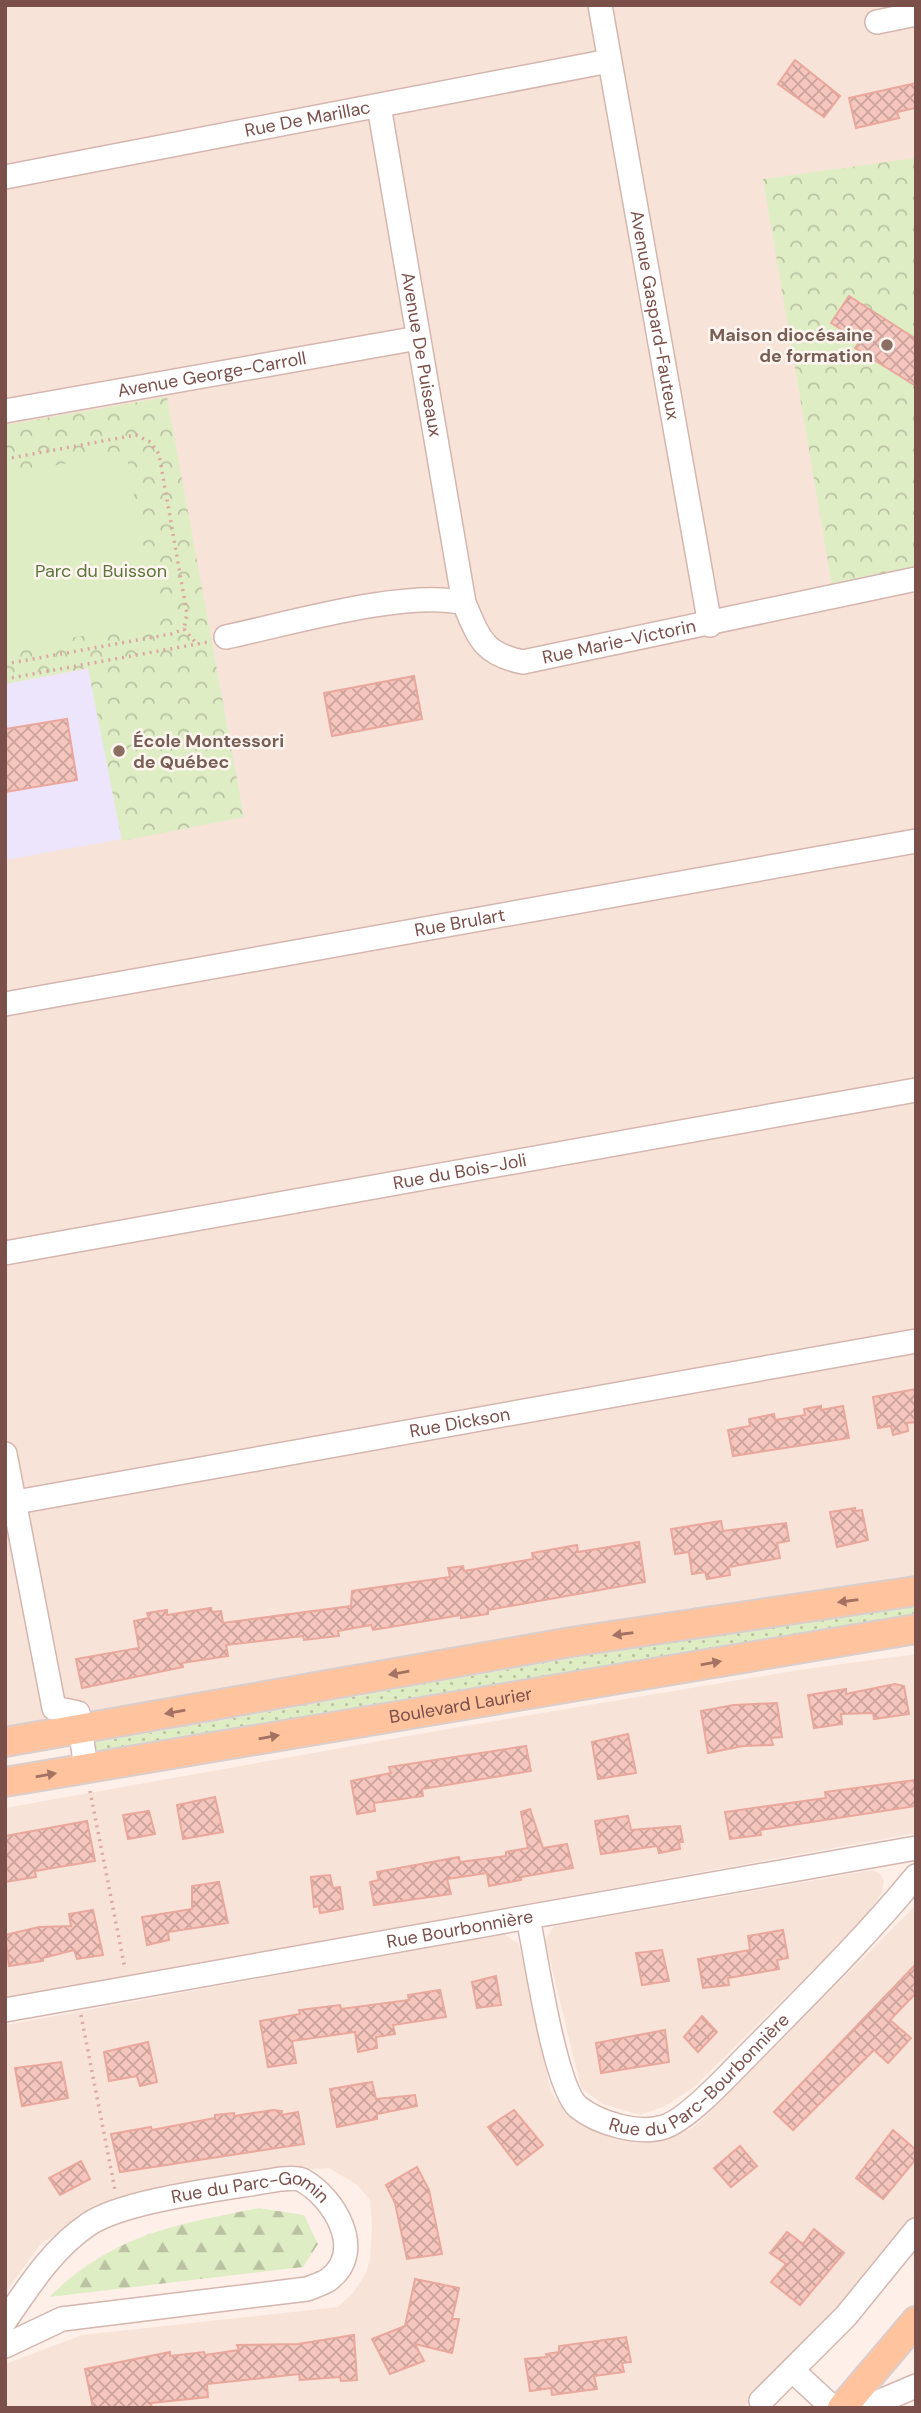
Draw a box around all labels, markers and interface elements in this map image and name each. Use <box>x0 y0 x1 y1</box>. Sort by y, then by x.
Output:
street label: Rue De Marillac <box>243 95 372 143</box>
street label: Avenue Gaspard-Fauteux <box>625 208 685 422</box>
street label: Avenue De Puiseaux <box>396 270 447 439</box>
place label: Maison diocésaine de formation <box>709 323 873 368</box>
marker: Maison diocésaine de formation <box>879 337 895 353</box>
street label: Avenue George-Carroll <box>116 346 308 403</box>
park label: Parc du Buisson <box>35 559 167 583</box>
street label: Rue Marie-Victorin <box>540 614 698 670</box>
place label: École Montessori de Québec <box>133 729 284 774</box>
marker: École Montessori de Québec <box>111 743 127 759</box>
street label: Rue Brulart <box>413 903 507 942</box>
street label: Rue du Bois-Joli <box>391 1148 528 1195</box>
street label: Rue Dickson <box>408 1402 512 1443</box>
one-way arrow <box>837 1596 859 1607</box>
one-way arrow <box>612 1629 634 1640</box>
one-way arrow <box>700 1657 722 1668</box>
one-way arrow <box>388 1667 410 1678</box>
street label: Boulevard Laurier <box>387 1682 534 1729</box>
one-way arrow <box>164 1707 186 1718</box>
one-way arrow <box>258 1731 280 1742</box>
one-way arrow <box>35 1769 57 1780</box>
street label: Rue Bourbonnière <box>385 1904 535 1954</box>
street label: Rue du Parc-Bourbonnière <box>606 2008 795 2142</box>
text: Rue du Parc-Gomin <box>169 2166 335 2209</box>
street label: Rue du Parc-Gomin <box>164 2191 328 2215</box>

